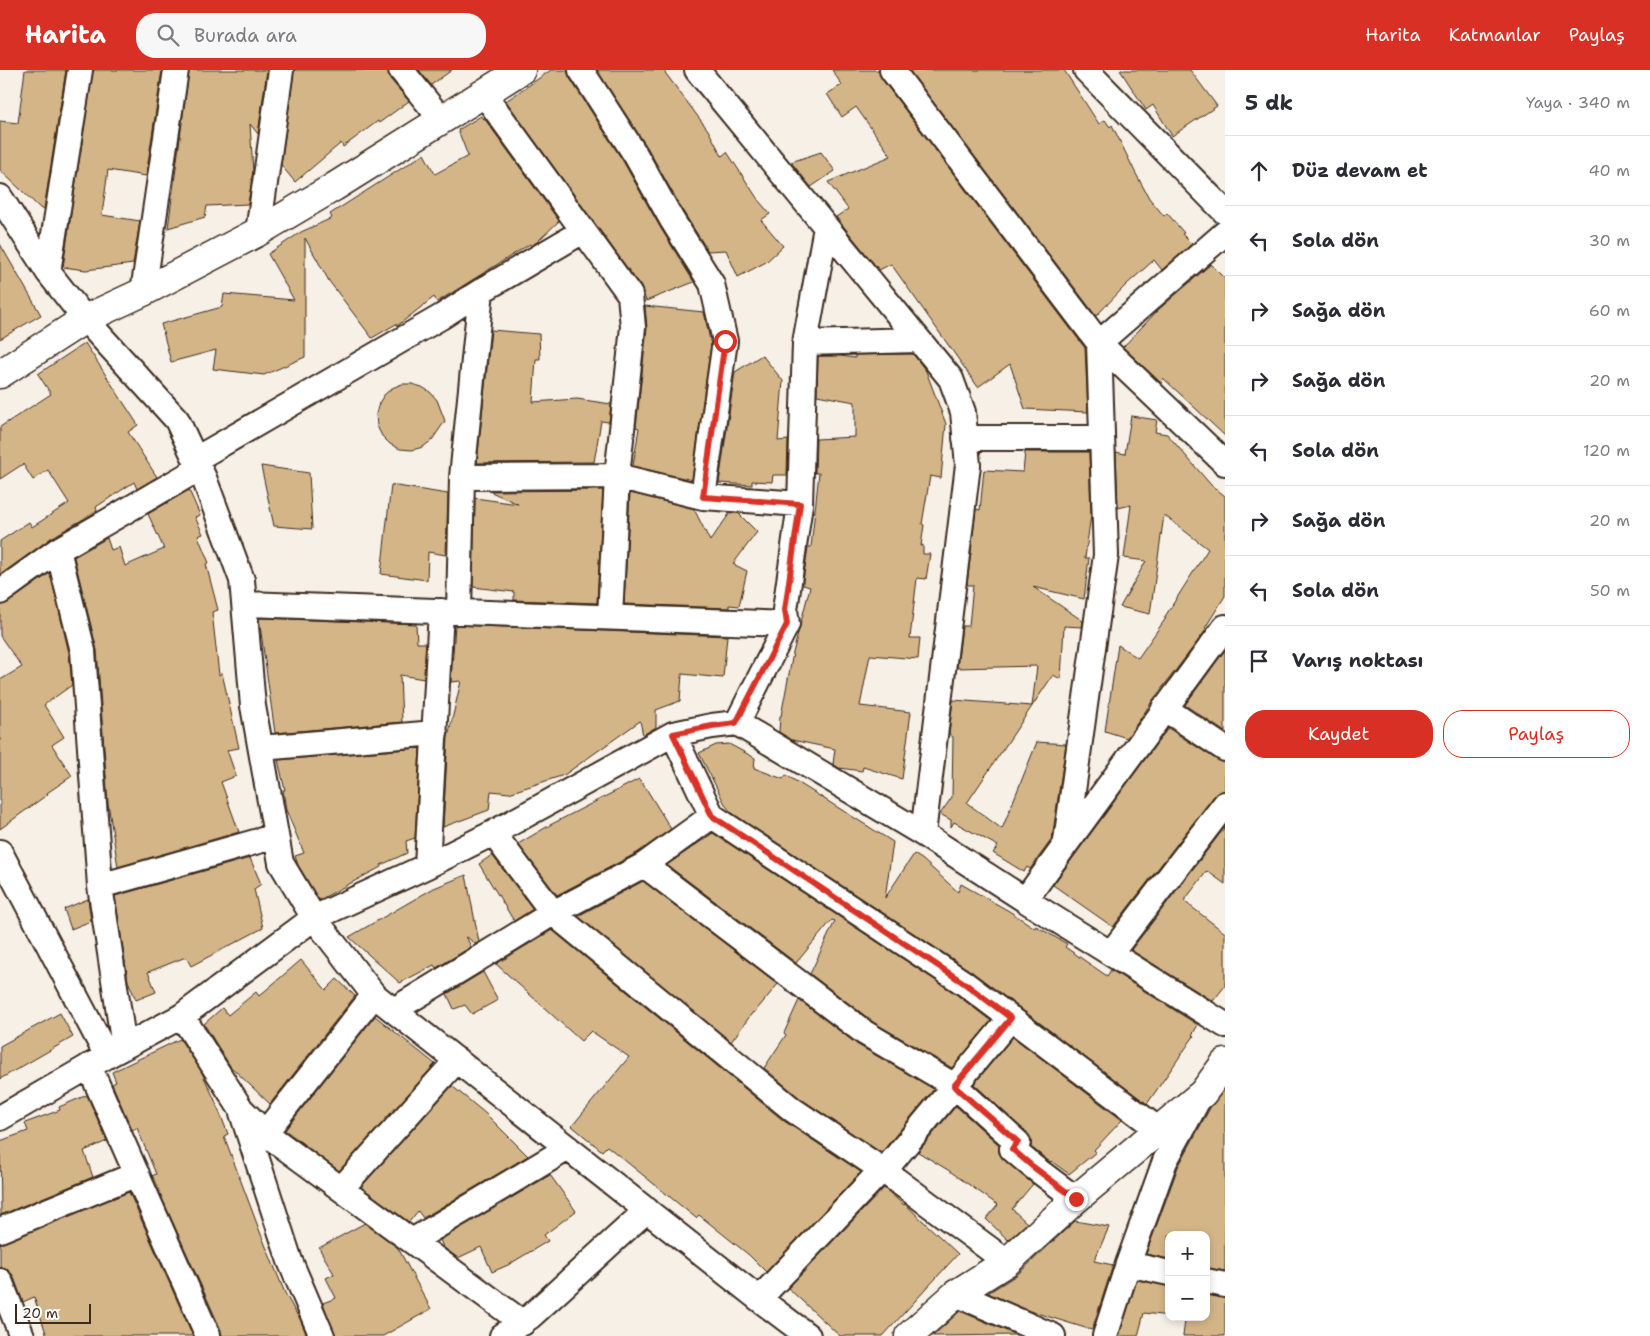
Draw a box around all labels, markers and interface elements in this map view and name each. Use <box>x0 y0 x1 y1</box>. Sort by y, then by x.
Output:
search box <box>136 13 486 58</box>
text: Harita <box>25 19 106 51</box>
icon: search <box>154 21 182 49</box>
text: Burada ara <box>194 23 297 48</box>
text: Harita <box>1365 23 1421 47</box>
text: Katmanlar <box>1449 23 1541 47</box>
text: Paylaş <box>1569 23 1625 47</box>
text: 5 dk <box>1245 89 1293 117</box>
text: Yaya · 340 m <box>1526 92 1630 113</box>
icon: ahead <box>1245 157 1273 185</box>
text: Düz devam et <box>1292 158 1428 183</box>
text: 40 m <box>1588 160 1630 181</box>
icon: left <box>1245 227 1273 255</box>
text: Sola dön <box>1292 228 1379 253</box>
text: 30 m <box>1589 230 1630 251</box>
icon: right <box>1245 297 1273 325</box>
text: Sağa dön <box>1292 298 1385 323</box>
text: 60 m <box>1589 300 1630 321</box>
route start <box>714 330 737 353</box>
icon: right <box>1245 367 1273 395</box>
text: Sağa dön <box>1292 368 1385 393</box>
text: 20 m <box>1589 370 1630 391</box>
icon: left <box>1245 437 1273 465</box>
text: Sola dön <box>1292 438 1379 463</box>
text: 120 m <box>1583 440 1630 461</box>
icon: right <box>1245 507 1273 535</box>
text: Sağa dön <box>1292 508 1385 533</box>
text: 20 m <box>1589 510 1630 531</box>
icon: left <box>1245 577 1273 605</box>
text: Sola dön <box>1292 578 1379 603</box>
text: 50 m <box>1590 580 1630 601</box>
icon: arrive <box>1245 647 1273 675</box>
text: Varış noktası <box>1292 648 1423 673</box>
button: Kaydet <box>1245 710 1433 758</box>
button: Paylaş <box>1443 710 1630 758</box>
route end <box>1065 1188 1088 1211</box>
map controls <box>1165 1231 1210 1321</box>
button: + <box>1165 1231 1210 1276</box>
button: − <box>1165 1276 1210 1321</box>
scale bar <box>15 1301 91 1324</box>
text: 20 m <box>22 1304 58 1322</box>

